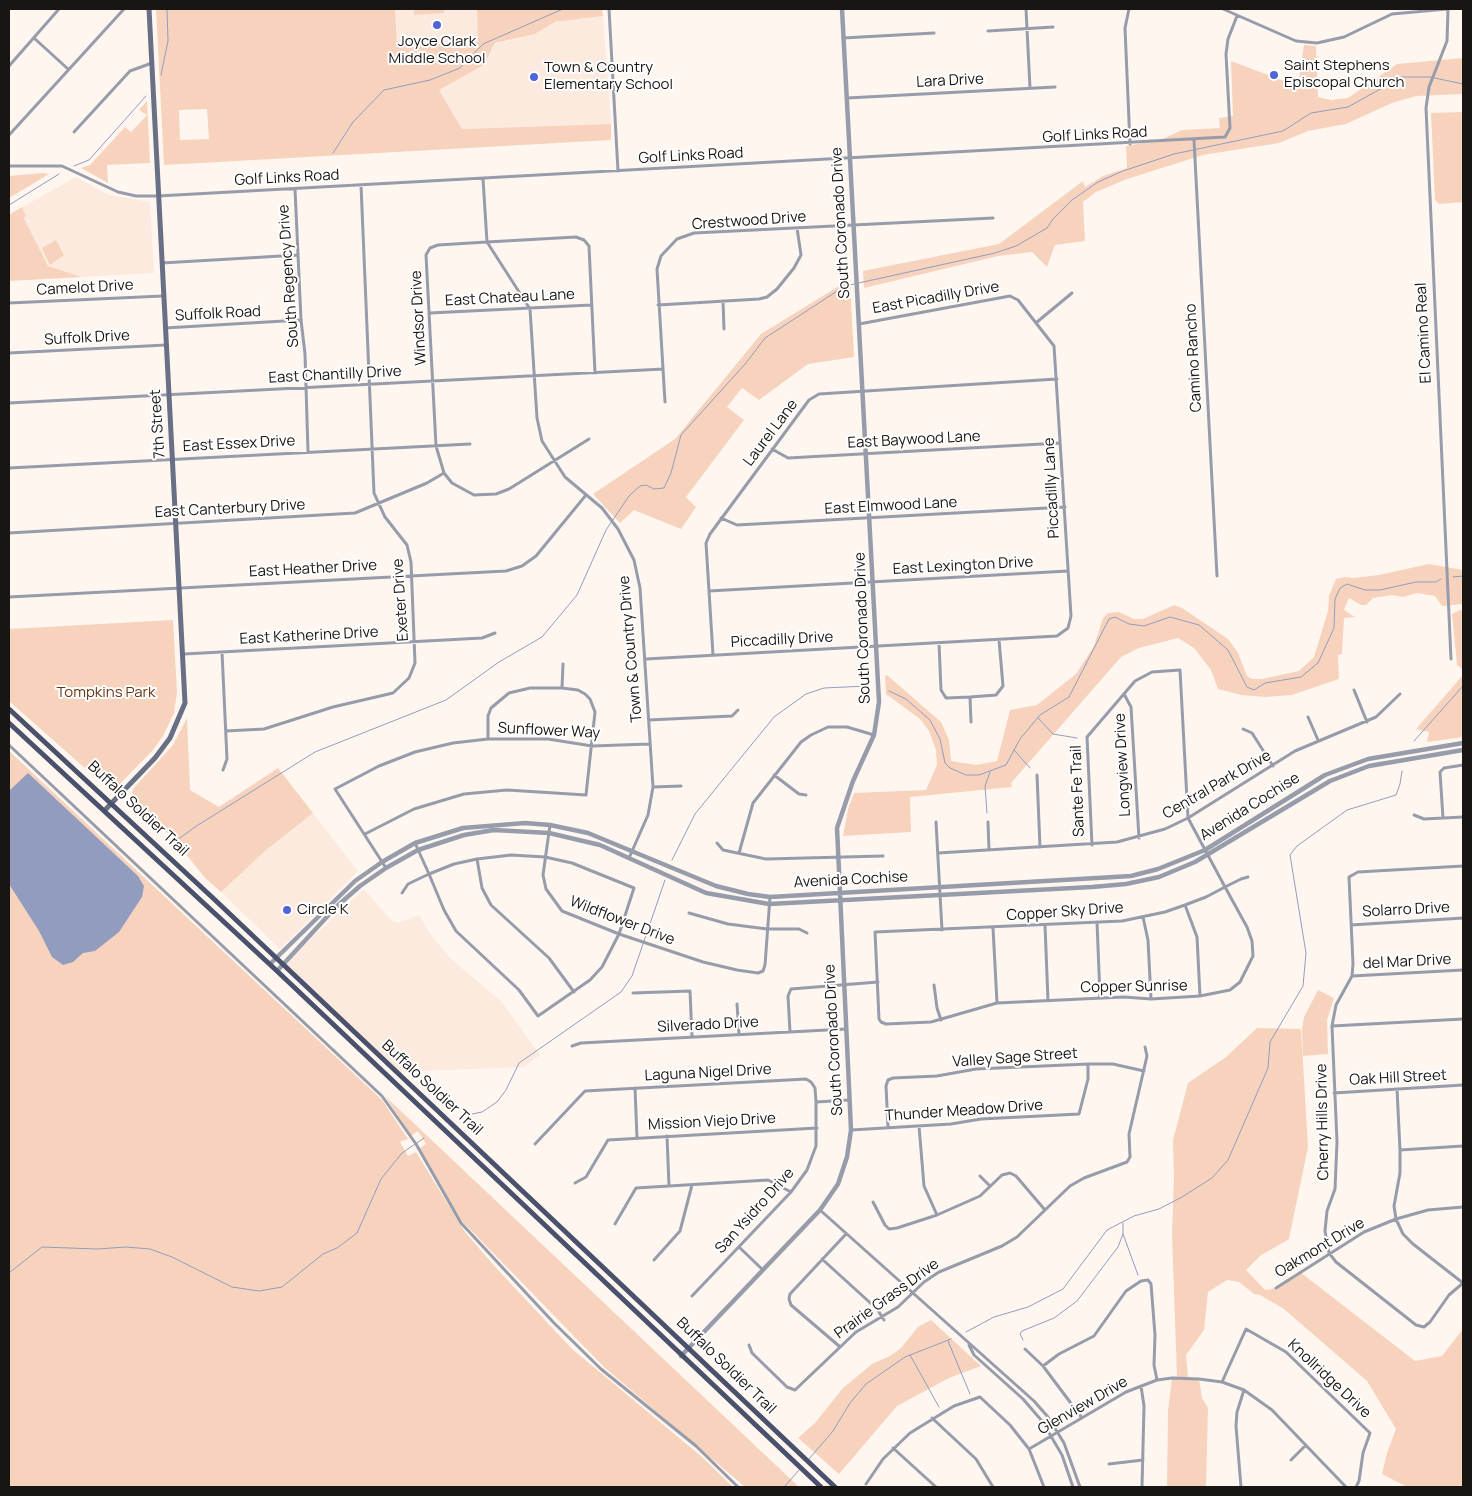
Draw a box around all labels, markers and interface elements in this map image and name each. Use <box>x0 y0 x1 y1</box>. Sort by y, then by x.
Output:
marker: Joyce Clark Middle School <box>431 19 443 31</box>
place label: Joyce Clark Middle School <box>389 33 485 68</box>
place label: Saint Stephens Episcopal Church <box>1284 57 1404 92</box>
place label: Town & Country Elementary School <box>544 59 673 94</box>
marker: Saint Stephens Episcopal Church <box>1268 69 1280 81</box>
street label: Lara Drive <box>916 70 984 92</box>
marker: Town & Country Elementary School <box>528 71 540 83</box>
street label: Golf Links Road <box>1042 123 1148 147</box>
street label: Golf Links Road <box>638 144 744 168</box>
street label: South Coronado Drive <box>828 147 854 299</box>
street label: Golf Links Road <box>234 166 340 190</box>
street label: South Regency Drive <box>275 204 303 348</box>
street label: Crestwood Drive <box>691 208 807 234</box>
street label: Windsor Drive <box>408 270 430 366</box>
street label: Camelot Drive <box>36 276 134 300</box>
street label: East Picadilly Drive <box>871 278 1001 318</box>
street label: El Camino Real <box>1412 282 1436 384</box>
street label: East Chateau Lane <box>445 286 575 310</box>
street label: Suffolk Road <box>175 303 261 325</box>
street label: Camino Rancho <box>1182 303 1206 413</box>
street label: Suffolk Drive <box>44 327 130 349</box>
street label: East Chantilly Drive <box>268 363 402 387</box>
street label: 7th Street <box>147 389 169 459</box>
street label: Laurel Lane <box>740 396 802 470</box>
street label: East Baywood Lane <box>847 428 981 452</box>
street label: East Essex Drive <box>182 432 296 456</box>
street label: Piccadilly Lane <box>1040 437 1064 539</box>
street label: East Elmwood Lane <box>824 494 958 518</box>
street label: East Canterbury Drive <box>154 496 306 522</box>
street label: South Coronado Drive <box>851 552 875 704</box>
street label: East Lexington Drive <box>892 553 1034 579</box>
street label: East Heather Drive <box>249 557 377 581</box>
street label: Exeter Drive <box>389 558 413 642</box>
street label: Town & Country Drive <box>616 575 646 723</box>
street label: East Katherine Drive <box>239 623 379 649</box>
street label: Piccadilly Drive <box>730 628 834 652</box>
park label: Tompkins Park <box>57 684 155 702</box>
street label: Longview Drive <box>1111 713 1135 817</box>
street label: Sunflower Way <box>497 719 601 743</box>
street label: Sante Fe Trail <box>1067 745 1089 837</box>
street label: Central Park Drive <box>1160 747 1274 823</box>
street label: Buffalo Soldier Trail <box>84 758 192 860</box>
street label: Avenida Cochise <box>1197 769 1303 845</box>
street label: Avenida Cochise <box>793 868 909 892</box>
street label: Wildflower Drive <box>567 893 677 949</box>
street label: Copper Sky Drive <box>1006 899 1124 925</box>
street label: Solarro Drive <box>1362 899 1450 921</box>
place label: Circle K <box>297 901 349 919</box>
marker: Circle K <box>281 904 293 916</box>
street label: del Mar Drive <box>1362 951 1452 973</box>
street label: South Coronado Drive <box>821 964 847 1116</box>
street label: Copper Sunrise <box>1080 977 1188 997</box>
street label: Silverado Drive <box>657 1013 759 1037</box>
street label: Buffalo Soldier Trail <box>378 1037 486 1139</box>
street label: Valley Sage Street <box>952 1045 1078 1071</box>
street label: Laguna Nigel Drive <box>644 1061 772 1085</box>
street label: Cherry Hills Drive <box>1313 1063 1333 1181</box>
street label: Oak Hill Street <box>1349 1066 1447 1090</box>
street label: Thunder Meadow Drive <box>884 1097 1044 1125</box>
street label: Mission Viejo Drive <box>648 1110 776 1134</box>
street label: San Ysidro Drive <box>712 1164 798 1258</box>
street label: Oakmont Drive <box>1272 1214 1368 1282</box>
street label: Prairie Grass Drive <box>831 1255 943 1343</box>
street label: Buffalo Soldier Trail <box>673 1314 779 1418</box>
street label: Knollridge Drive <box>1284 1336 1374 1422</box>
street label: Glenview Drive <box>1035 1373 1131 1439</box>

